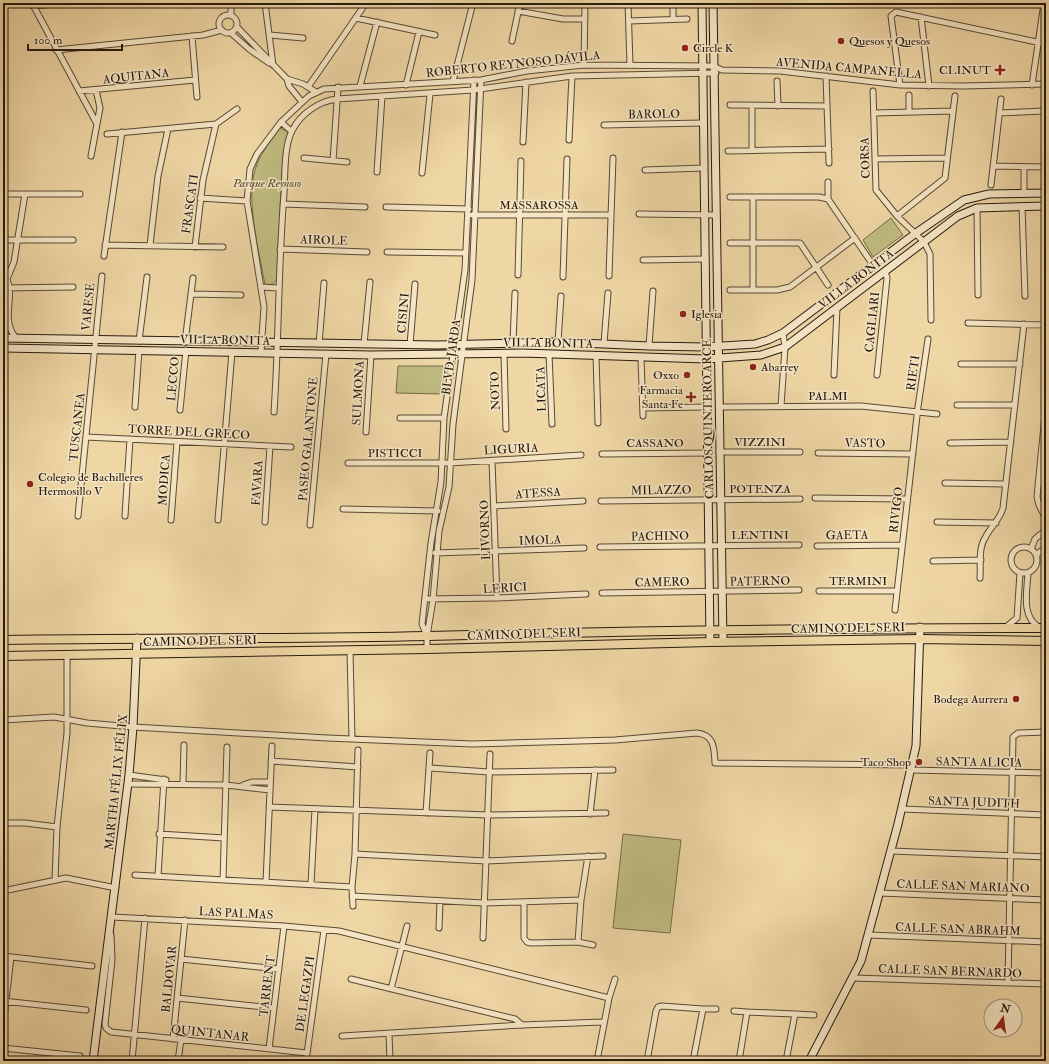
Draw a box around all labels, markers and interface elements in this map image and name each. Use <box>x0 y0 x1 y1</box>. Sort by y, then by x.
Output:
scale bar <box>28 26 122 52</box>
text: 100 m <box>34 33 63 48</box>
place label: Quesos y Quesos <box>849 34 930 49</box>
marker: Quesos y Quesos <box>836 36 846 46</box>
place label: Circle K <box>693 41 734 56</box>
marker: Circle K <box>680 43 690 53</box>
street label: ROBERTO REYNOSO DÁVILA <box>425 48 601 81</box>
street label: AVENIDA CAMPANELLA <box>774 55 923 82</box>
place label: CLINUT <box>939 63 991 78</box>
marker: CLINUT <box>994 64 1006 76</box>
street label: AQUITANA <box>101 66 170 88</box>
street label: BAROLO <box>628 107 680 122</box>
street label: CORSA <box>857 137 874 179</box>
street label: FRASCATI <box>179 173 202 235</box>
park label: Parque Reynoso <box>232 176 301 191</box>
street label: MASSAROSSA <box>499 198 579 213</box>
street label: AIROLE <box>299 232 348 249</box>
street label: VILLA BONITA <box>816 246 897 313</box>
street label: VARESE <box>79 282 99 332</box>
street label: CAGLIARI <box>862 291 883 353</box>
street label: CISINI <box>394 292 413 334</box>
place label: Iglesia <box>691 307 723 322</box>
marker: Iglesia <box>678 309 688 319</box>
street label: BLVD. JARDA <box>439 318 464 396</box>
street label: VILLA BONITA <box>180 332 271 349</box>
street label: VILLA BONITA <box>503 335 594 352</box>
street label: CARLOS QUINTERO ARCE <box>700 338 717 499</box>
street label: RIETI <box>904 354 923 392</box>
street label: LECCO <box>164 356 183 402</box>
street label: SULMONA <box>349 360 368 426</box>
place label: Abarrey <box>760 360 799 375</box>
marker: Abarrey <box>748 362 758 372</box>
street label: LICATA <box>533 366 550 412</box>
place label: Oxxo <box>653 368 679 383</box>
marker: Oxxo <box>682 370 692 380</box>
street label: NOTO <box>487 371 504 411</box>
street label: PASEO GALANTONE <box>296 376 321 502</box>
place label: Farmacia Santa Fe <box>639 383 684 412</box>
street label: PALMI <box>808 389 848 404</box>
street label: TUSCANEA <box>66 392 89 462</box>
marker: Farmacia Santa Fe <box>686 392 696 402</box>
street label: TORRE DEL GRECO <box>128 422 251 443</box>
street label: VIZZINI <box>734 435 786 450</box>
street label: CASSANO <box>626 436 684 451</box>
street label: VASTO <box>844 436 886 451</box>
street label: LIGURIA <box>483 441 539 458</box>
street label: PISTICCI <box>368 446 422 461</box>
street label: MODICA <box>155 453 174 506</box>
street label: FAVARA <box>248 459 267 506</box>
place label: Colegio de Bachilleres Hermosillo V <box>38 470 143 499</box>
marker: Colegio de Bachilleres Hermosillo V <box>25 479 35 489</box>
street label: MILAZZO <box>630 482 692 499</box>
street label: POTENZA <box>729 482 791 497</box>
street label: ATESSA <box>514 484 562 503</box>
street label: RIVIGO <box>886 486 907 534</box>
street label: LIVORNO <box>477 499 494 560</box>
street label: PACHINO <box>631 528 689 545</box>
street label: LENTINI <box>731 528 789 543</box>
street label: GAETA <box>826 528 869 543</box>
street label: IMOLA <box>518 532 562 549</box>
street label: PATERNO <box>730 573 791 590</box>
street label: TERMINI <box>829 574 887 589</box>
street label: CAMERO <box>634 575 690 590</box>
street label: LERICI <box>482 580 528 597</box>
street label: CAMINO DEL SERI <box>791 620 905 637</box>
street label: CAMINO DEL SERI <box>467 625 581 644</box>
street label: CAMINO DEL SERI <box>143 633 257 650</box>
place label: Bodega Aurrera <box>933 692 1009 707</box>
marker: Bodega Aurrera <box>1011 694 1021 704</box>
street label: MARTHA FÉLIX FÉLIX <box>102 712 131 851</box>
street label: SANTA ALICIA <box>936 754 1023 771</box>
place label: Taco Shop <box>861 755 911 770</box>
marker: Taco Shop <box>914 757 924 767</box>
street label: SANTA JUDITH <box>928 793 1020 812</box>
street label: CALLE SAN MARIANO <box>896 877 1030 896</box>
street label: LAS PALMAS <box>198 904 274 923</box>
street label: CALLE SAN ABRAHM <box>895 920 1021 939</box>
street label: BALDOVAR <box>159 944 181 1013</box>
street label: TARRENT <box>256 954 279 1018</box>
street label: DE LEGAZPI <box>293 955 318 1033</box>
street label: CALLE SAN BERNARDO <box>878 961 1022 982</box>
north arrow <box>983 998 1023 1038</box>
text: N <box>998 1001 1013 1017</box>
street label: QUINTANAR <box>170 1022 250 1045</box>

